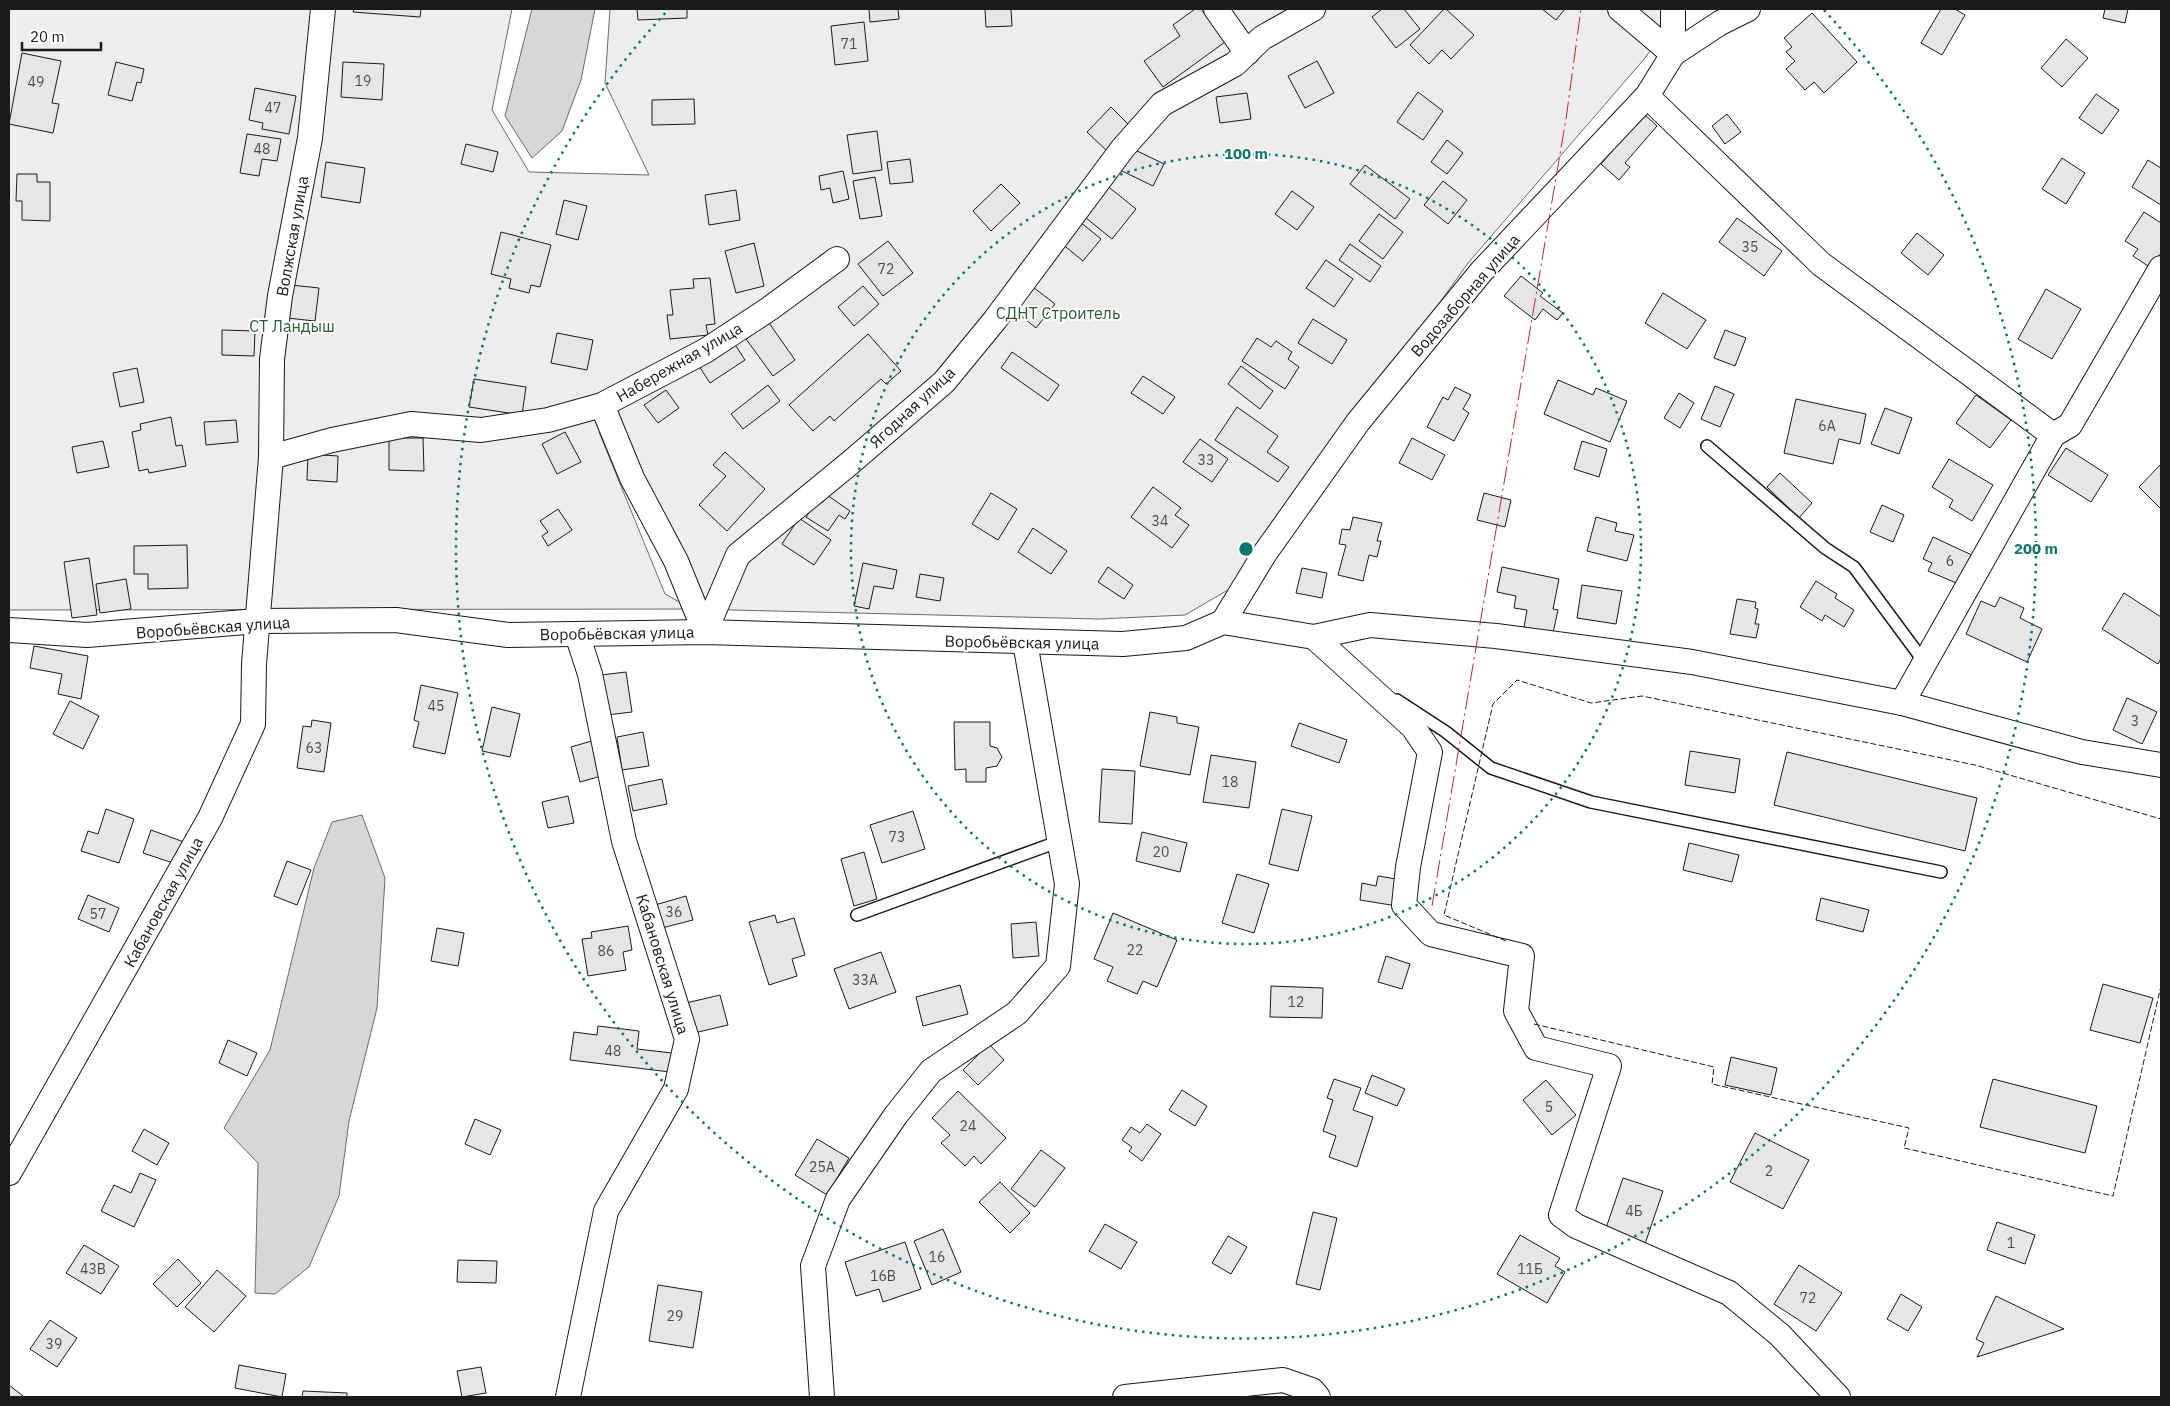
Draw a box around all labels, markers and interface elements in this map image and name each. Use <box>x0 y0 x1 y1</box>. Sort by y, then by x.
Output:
scale bar <box>22 20 101 52</box>
text: 20 m <box>30 27 65 46</box>
house number: 71 <box>841 35 857 53</box>
house number: 19 <box>355 72 371 90</box>
house number: 49 <box>28 73 44 91</box>
house number: 47 <box>265 99 281 117</box>
house number: 48 <box>254 140 270 158</box>
text: 100 m <box>1224 144 1268 163</box>
street label: Волжская улица <box>272 174 313 298</box>
street label: Водозаборная улица <box>1406 229 1524 361</box>
house number: 35 <box>1742 238 1758 256</box>
house number: 72 <box>878 260 894 278</box>
park label: СДНТ Строитель <box>996 303 1120 323</box>
park label: СТ Ландыш <box>249 316 335 336</box>
street label: Набережная улица <box>612 317 746 406</box>
street label: Ягодная улица <box>865 362 959 452</box>
house number: 6А <box>1818 417 1836 435</box>
house number: 33 <box>1198 451 1214 469</box>
house number: 34 <box>1152 512 1168 530</box>
text: 200 m <box>2014 539 2058 558</box>
centre of rings <box>1237 540 1255 558</box>
house number: 6 <box>1946 552 1954 570</box>
street label: Воробьёвская улица <box>135 612 291 642</box>
street label: Воробьёвская улица <box>539 622 695 644</box>
street label: Воробьёвская улица <box>944 631 1100 653</box>
house number: 45 <box>428 697 444 715</box>
house number: 3 <box>2131 712 2139 730</box>
house number: 63 <box>306 739 322 757</box>
house number: 18 <box>1222 773 1238 791</box>
house number: 73 <box>889 828 905 846</box>
street label: Кабановская улица <box>119 833 207 971</box>
house number: 20 <box>1153 843 1169 861</box>
street label: Кабановская улица <box>632 891 694 1037</box>
house number: 36 <box>666 903 682 921</box>
house number: 57 <box>90 905 106 923</box>
house number: 22 <box>1127 941 1143 959</box>
house number: 86 <box>598 942 614 960</box>
house number: 33А <box>852 971 878 989</box>
house number: 12 <box>1288 993 1304 1011</box>
house number: 48 <box>605 1042 621 1060</box>
house number: 5 <box>1545 1098 1553 1116</box>
house number: 24 <box>960 1117 976 1135</box>
house number: 25А <box>809 1158 835 1176</box>
house number: 2 <box>1765 1162 1773 1180</box>
house number: 4Б <box>1625 1202 1643 1220</box>
house number: 1 <box>2007 1234 2015 1252</box>
house number: 16 <box>929 1248 945 1266</box>
house number: 43В <box>80 1260 106 1278</box>
house number: 11Б <box>1517 1260 1543 1278</box>
house number: 16В <box>870 1267 896 1285</box>
house number: 72 <box>1800 1289 1816 1307</box>
house number: 29 <box>667 1307 683 1325</box>
house number: 39 <box>46 1335 62 1353</box>

